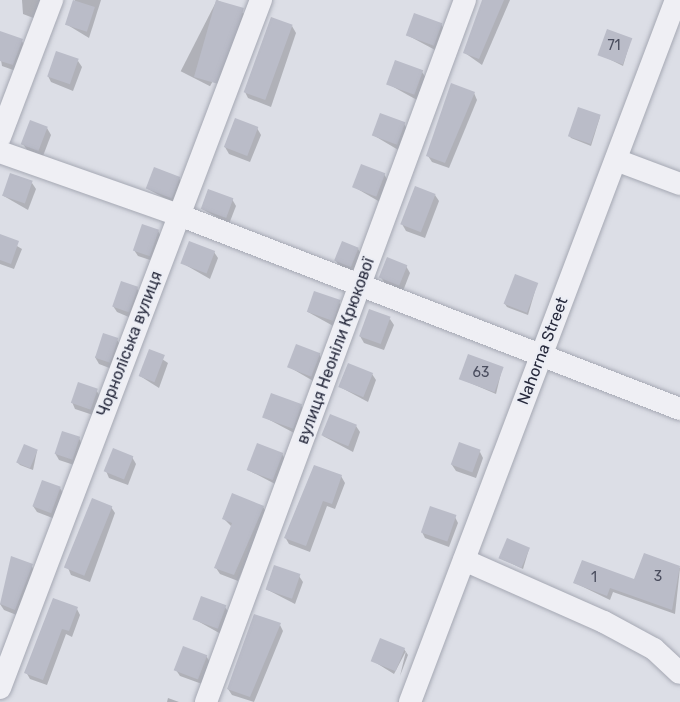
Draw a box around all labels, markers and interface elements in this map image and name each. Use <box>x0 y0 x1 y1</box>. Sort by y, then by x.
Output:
house number: 71 <box>607 38 621 54</box>
street label: вулиця Неоніли Крюкової <box>293 255 379 447</box>
street label: Чорноліська вулиця <box>93 269 167 419</box>
street label: Nahorna Street <box>514 295 572 407</box>
house number: 63 <box>473 365 489 381</box>
house number: 3 <box>654 569 662 585</box>
house number: 1 <box>591 570 597 586</box>

